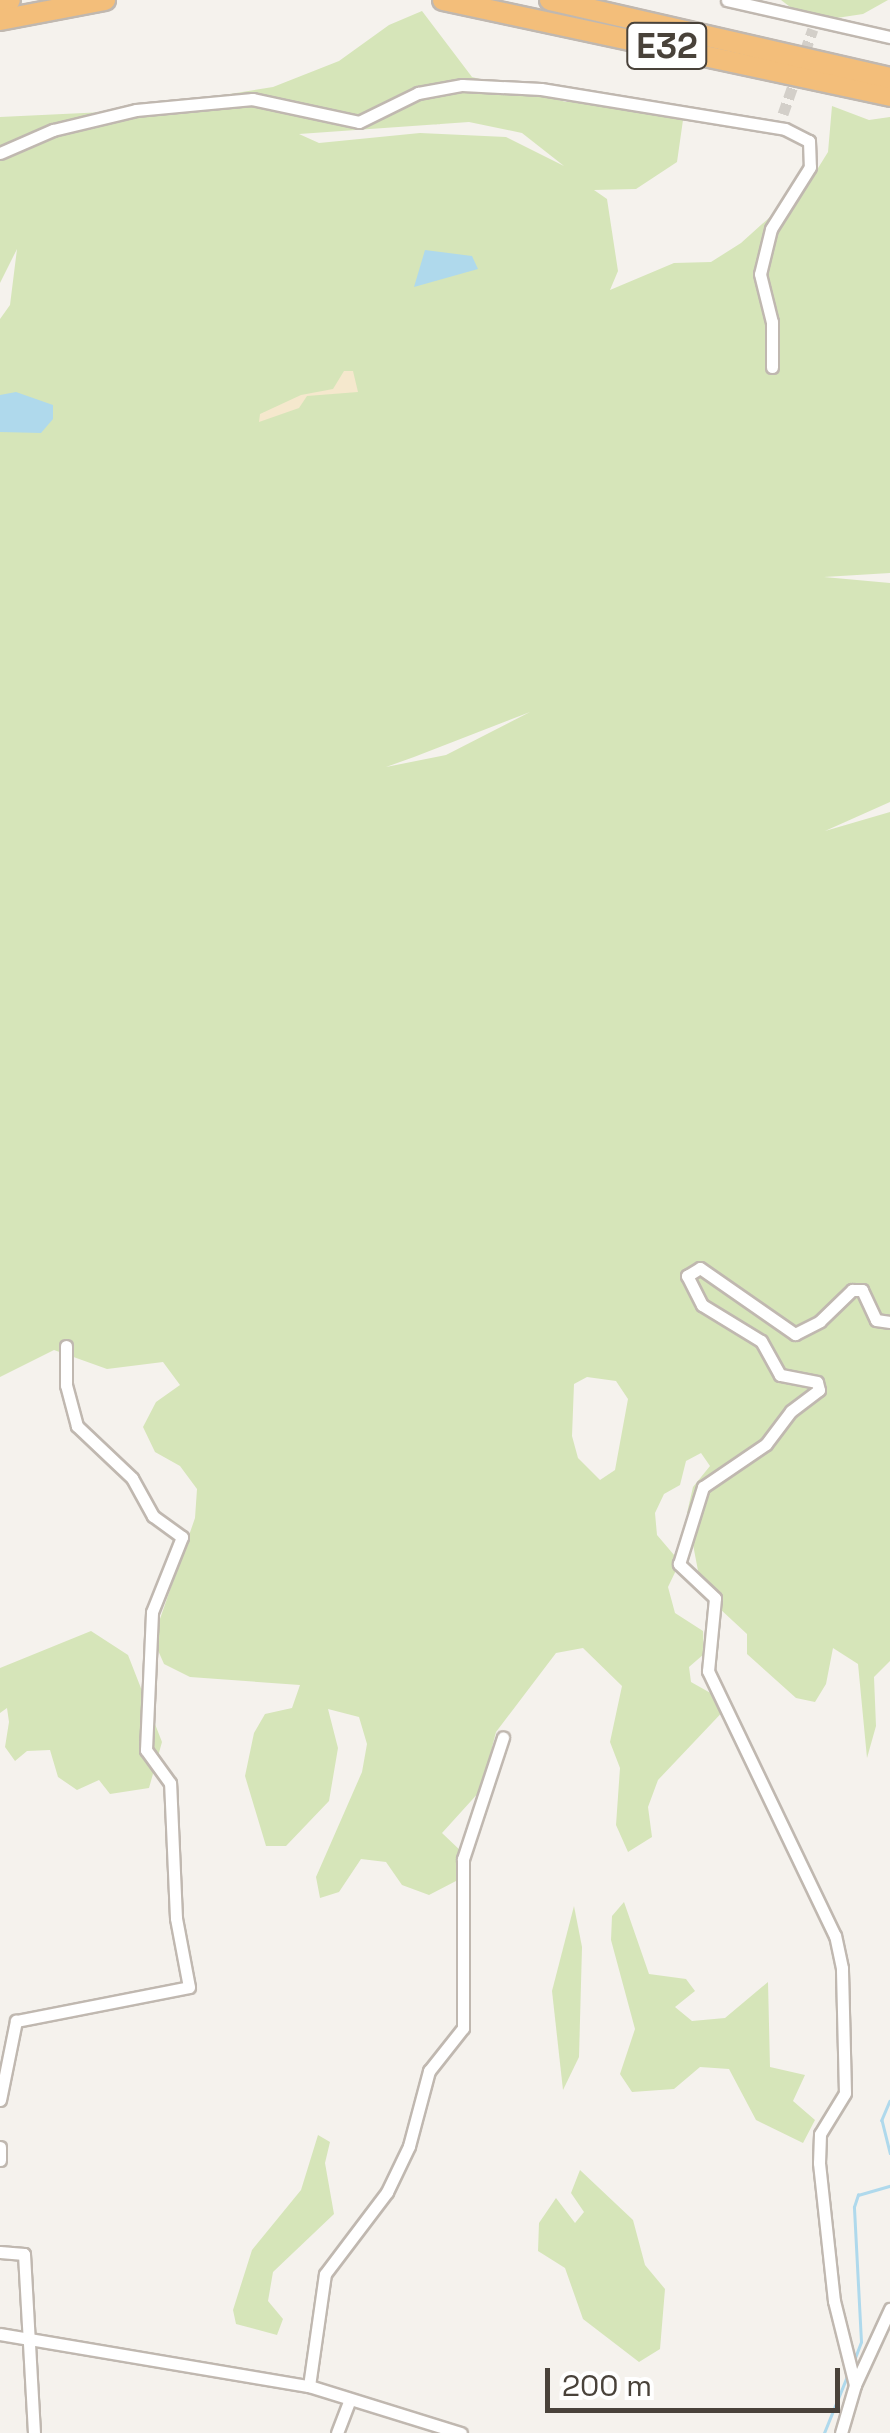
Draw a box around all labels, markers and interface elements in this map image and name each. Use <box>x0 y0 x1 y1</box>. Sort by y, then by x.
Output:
road number: E32 <box>624 16 710 76</box>
scale bar <box>550 2348 845 2410</box>
text: 200 m <box>562 2366 652 2405</box>

